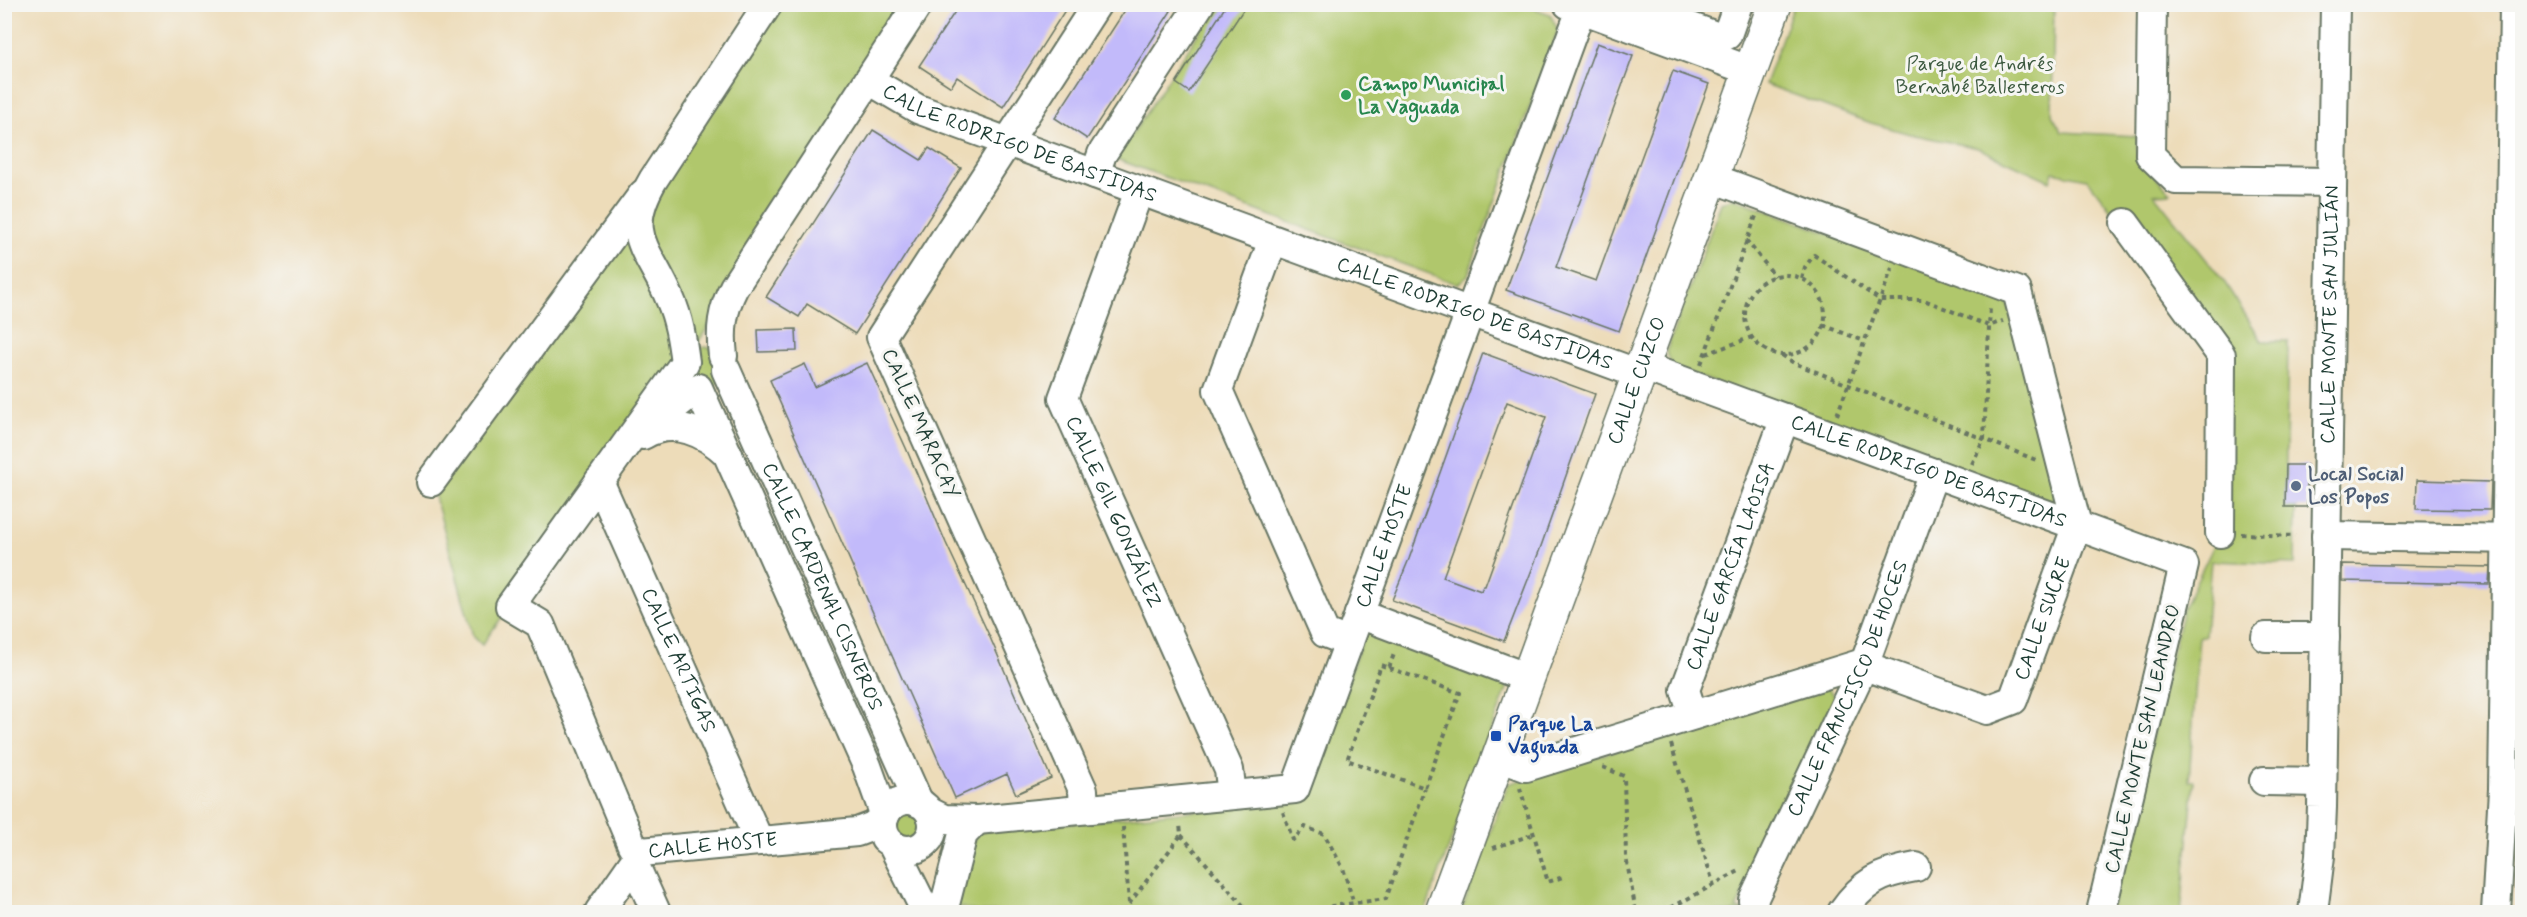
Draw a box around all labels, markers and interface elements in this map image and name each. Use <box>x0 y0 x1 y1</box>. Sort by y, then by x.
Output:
park label: Parque de Andrés Bernabé Ballesteros <box>1895 51 2065 101</box>
place label: Campo Municipal La Vaguada <box>1358 71 1505 123</box>
street label: CALLE RODRIGO DE BASTIDAS <box>877 77 1160 209</box>
marker: Campo Municipal La Vaguada <box>1339 88 1353 102</box>
street label: CALLE MONTE SAN JULIÁN <box>2314 185 2346 444</box>
street label: CALLE RODRIGO DE BASTIDAS <box>1333 251 1616 377</box>
street label: CALLE CUZCO <box>1601 313 1673 448</box>
street label: CALLE MARACAY <box>875 345 965 504</box>
street label: CALLE RODRIGO DE BASTIDAS <box>1787 408 2070 534</box>
street label: CALLE GIL GONZÁLEZ <box>1059 412 1168 612</box>
street label: CALLE CARDENAL CISNEROS <box>755 458 890 715</box>
street label: CALLE GARCÍA LAOISA <box>1680 458 1781 674</box>
place label: Local Social Los Popos <box>2308 461 2404 511</box>
marker: Local Social Los Popos <box>2289 479 2303 493</box>
street label: CALLE HOSTE <box>1349 480 1419 612</box>
street label: CALLE SUCRE <box>2008 553 2078 684</box>
street label: CALLE FRANCISCO DE HOCES <box>1781 557 1915 821</box>
street label: CALLE ARTIGAS <box>635 584 723 737</box>
street label: CALLE MONTE SAN LEANDRO <box>2099 602 2187 876</box>
place label: Parque La Vaguada <box>1508 711 1594 763</box>
marker: Parque La Vaguada <box>1489 729 1503 743</box>
street label: CALLE HOSTE <box>647 826 779 865</box>

